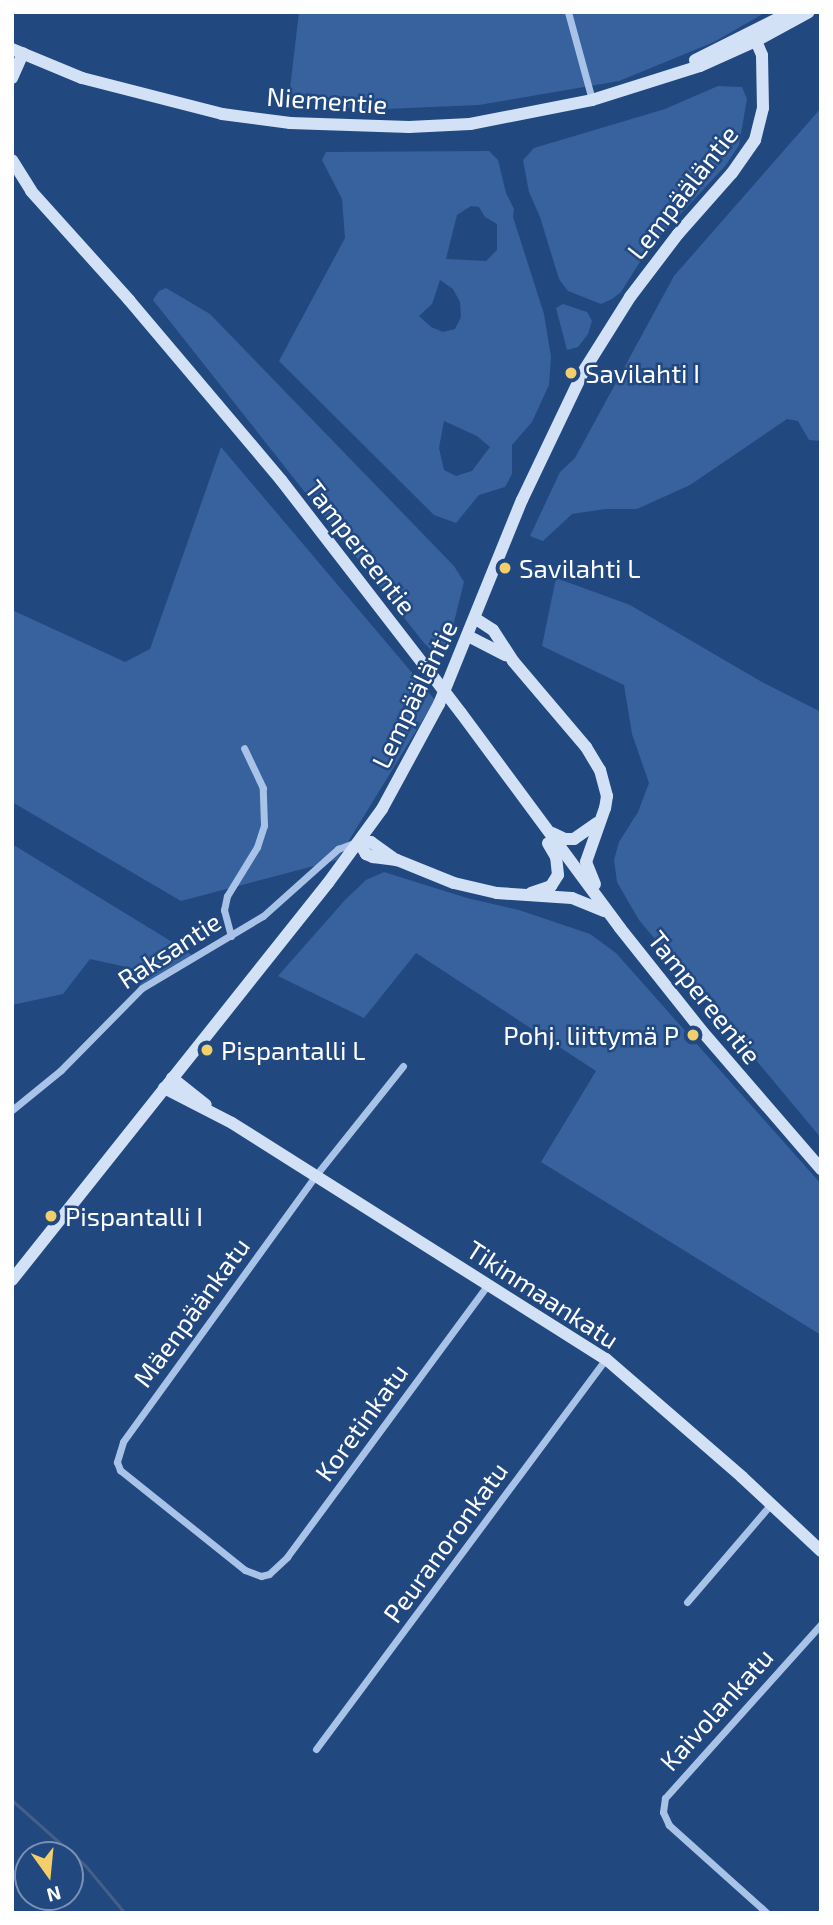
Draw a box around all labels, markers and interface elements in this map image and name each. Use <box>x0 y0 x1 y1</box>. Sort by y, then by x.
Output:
street label: Niementie <box>266 80 388 120</box>
street label: Lempääläntie <box>620 119 744 265</box>
place label: Savilahti I <box>585 357 700 389</box>
marker: Savilahti I <box>563 365 579 381</box>
street label: Tampereentie <box>299 473 423 621</box>
place label: Savilahti L <box>519 552 641 584</box>
marker: Savilahti L <box>497 560 513 576</box>
street label: Lempääläntie <box>365 615 463 773</box>
street label: Raksantie <box>112 905 226 995</box>
street label: Tampereentie <box>642 924 768 1070</box>
place label: Pohj. liittymä P <box>503 1019 679 1051</box>
marker: Pohj. liittymä P <box>685 1027 701 1043</box>
place label: Pispantalli L <box>221 1034 366 1066</box>
marker: Pispantalli L <box>199 1042 215 1058</box>
place label: Pispantalli I <box>65 1200 203 1232</box>
marker: Pispantalli I <box>43 1208 59 1224</box>
street label: Mäenpäänkatu <box>126 1231 256 1393</box>
street label: Tikinmaankatu <box>461 1233 625 1355</box>
street label: Koretinkatu <box>308 1357 414 1487</box>
street label: Peuranoronkatu <box>376 1456 514 1628</box>
street label: Kaivolankatu <box>653 1641 779 1777</box>
north arrow <box>14 1841 84 1911</box>
text: N <box>44 1882 64 1908</box>

